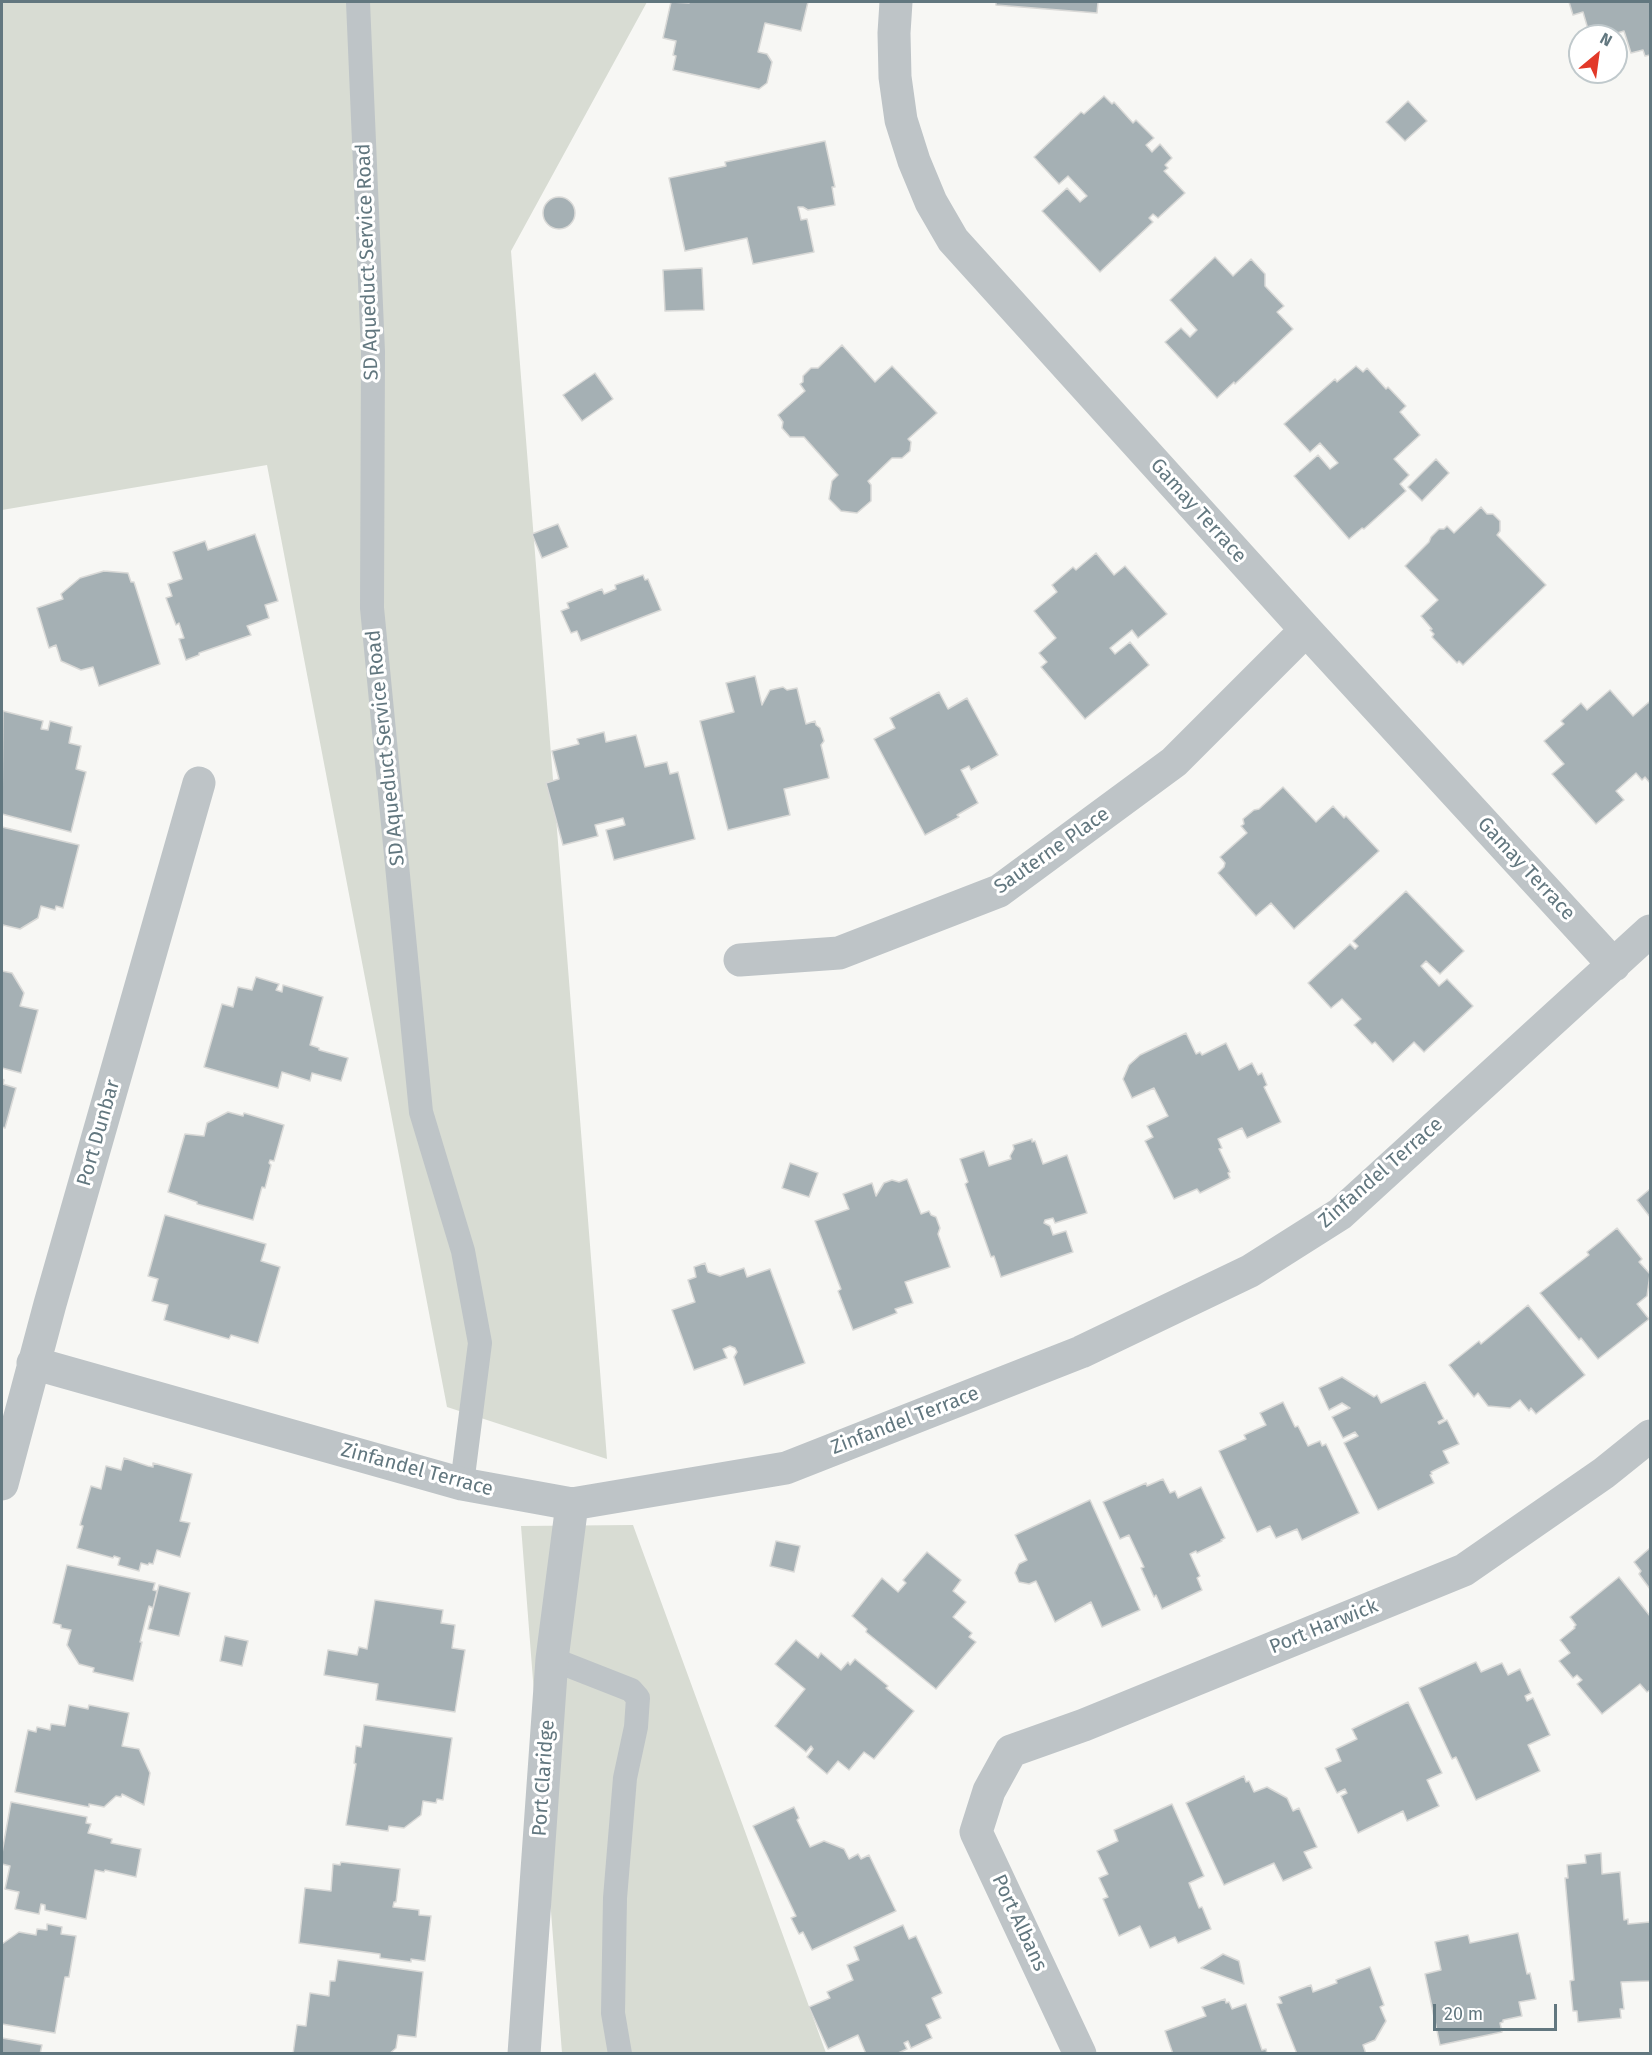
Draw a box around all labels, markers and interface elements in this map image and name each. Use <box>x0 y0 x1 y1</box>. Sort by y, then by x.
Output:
north arrow <box>1568 24 1628 84</box>
text: N <box>1597 29 1615 50</box>
street label: SD Aqueduct Service Road <box>352 143 384 381</box>
street label: Gamay Terrace <box>1145 454 1251 568</box>
street label: SD Aqueduct Service Road <box>362 629 410 867</box>
street label: Sauterne Place <box>990 802 1114 900</box>
street label: Gamay Terrace <box>1472 812 1580 926</box>
street label: Port Dunbar <box>72 1077 126 1189</box>
street label: Zinfandel Terrace <box>1314 1113 1448 1233</box>
street label: Zinfandel Terrace <box>828 1382 982 1460</box>
street label: Zinfandel Terrace <box>338 1438 496 1502</box>
street label: Port Harwick <box>1266 1594 1382 1660</box>
street label: Port Claridge <box>528 1719 560 1837</box>
street label: Port Albans <box>986 1871 1052 1975</box>
scale bar <box>1436 1992 1560 2030</box>
text: 20 m <box>1444 2003 1483 2025</box>

